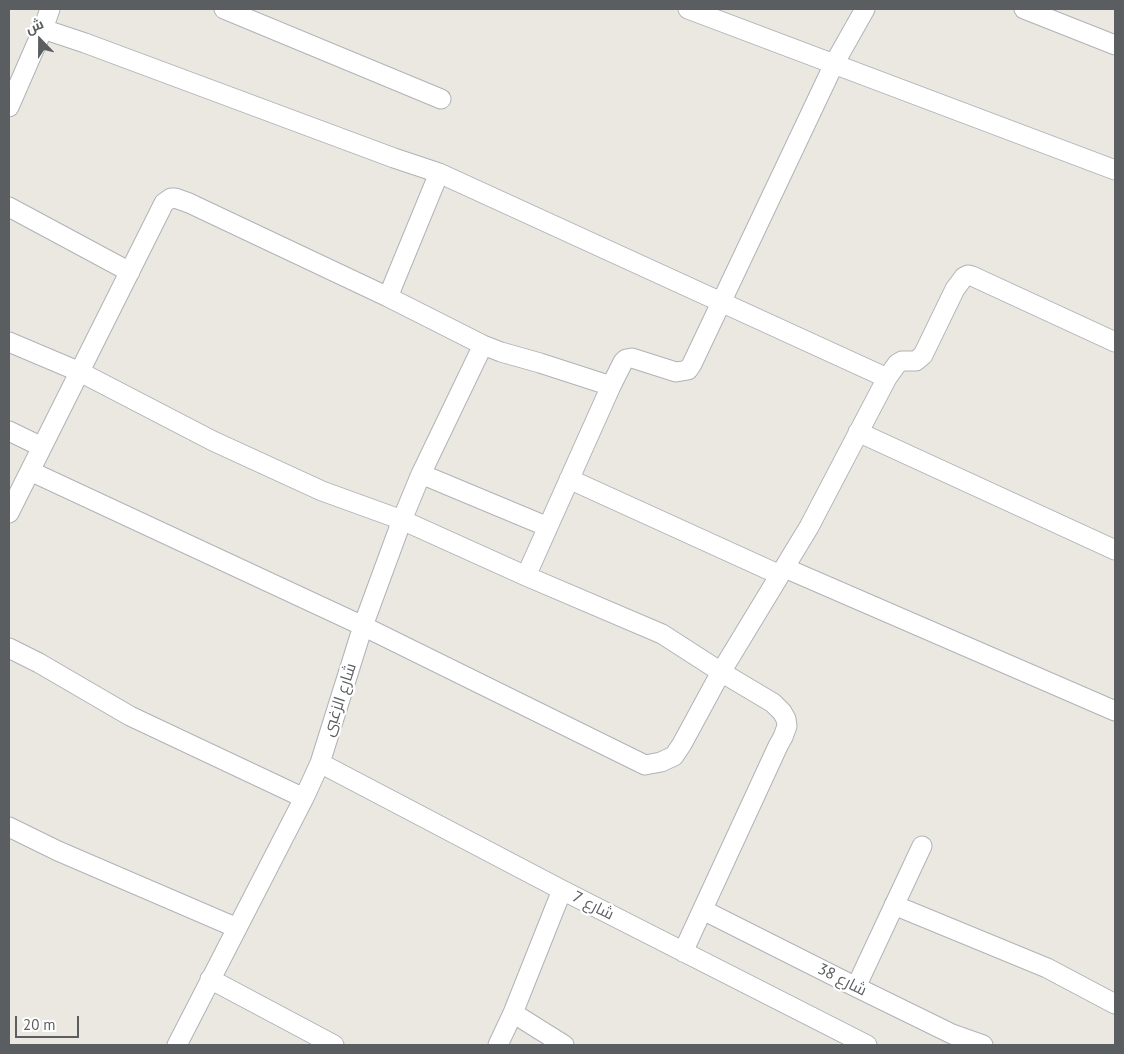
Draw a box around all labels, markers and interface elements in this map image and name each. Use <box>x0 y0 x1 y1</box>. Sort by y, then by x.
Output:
text: ش <box>23 14 46 38</box>
north arrow <box>15 15 65 65</box>
street label: شارع الزغبى <box>319 661 361 739</box>
street label: شارع 7 <box>569 887 617 925</box>
street label: شارع 38 <box>814 959 870 1001</box>
scale bar <box>18 1006 81 1038</box>
text: 20 m <box>23 1015 56 1034</box>

